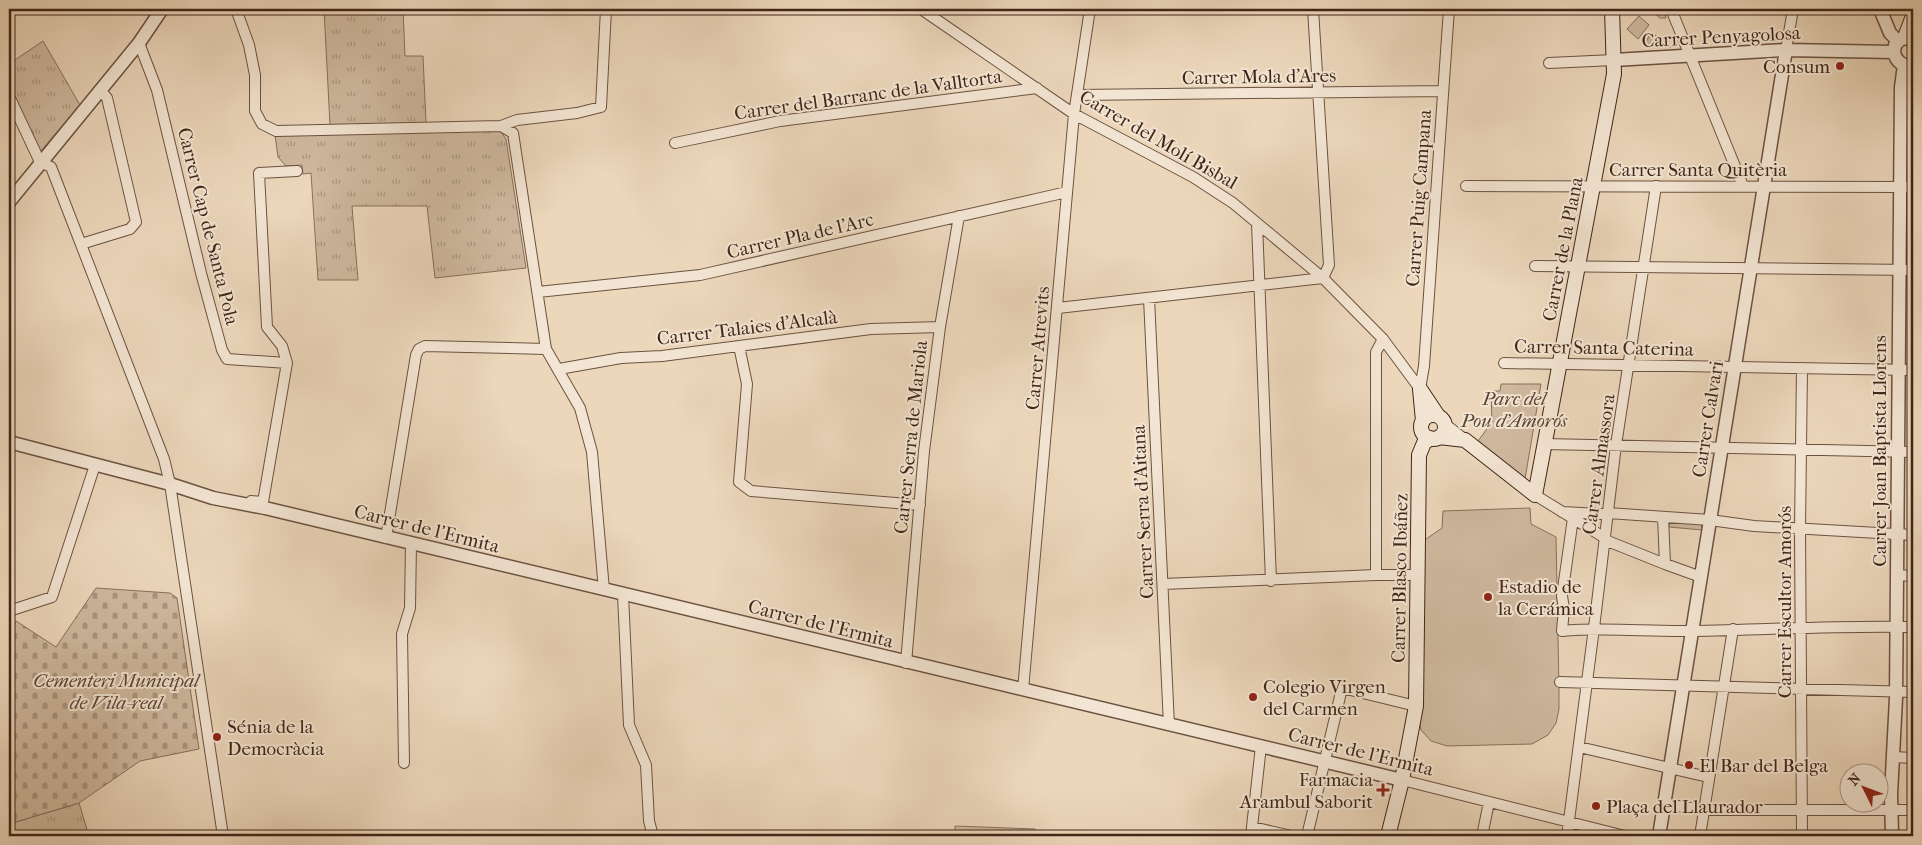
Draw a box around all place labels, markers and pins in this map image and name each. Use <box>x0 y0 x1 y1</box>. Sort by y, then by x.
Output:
place label: Consum <box>1763 56 1830 78</box>
marker: Consum <box>1834 60 1846 72</box>
place label: Estadio de la Cerámica <box>1497 576 1594 620</box>
marker: Estadio de la Cerámica <box>1482 591 1494 603</box>
place label: Colegio Virgen del Carmen <box>1263 676 1386 720</box>
marker: Colegio Virgen del Carmen <box>1247 691 1259 703</box>
place label: Sénia de la Democràcia <box>227 716 324 760</box>
marker: Sénia de la Democràcia <box>211 731 223 743</box>
place label: El Bar del Belga <box>1699 755 1828 777</box>
marker: El Bar del Belga <box>1683 759 1695 771</box>
place label: Farmacia Arambul Saborit <box>1239 769 1373 813</box>
marker: Farmacia Arambul Saborit <box>1377 784 1389 796</box>
place label: Plaça del Llaurador <box>1606 796 1764 818</box>
marker: Plaça del Llaurador <box>1590 800 1602 812</box>

